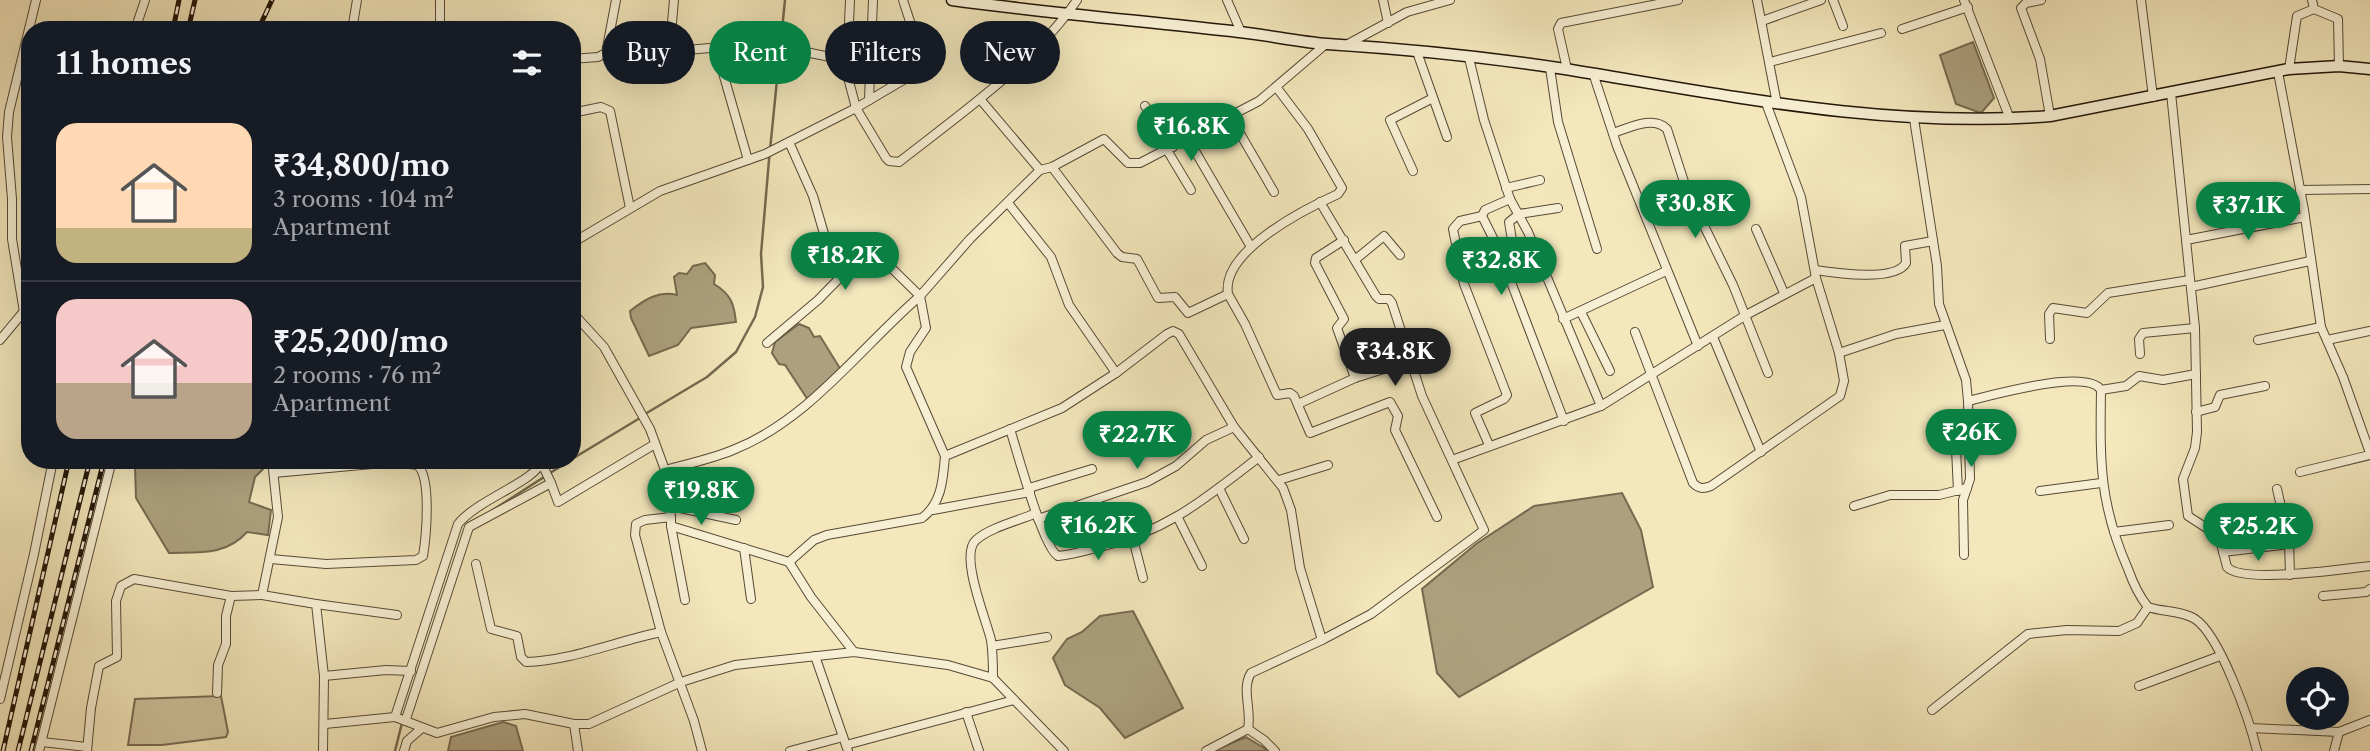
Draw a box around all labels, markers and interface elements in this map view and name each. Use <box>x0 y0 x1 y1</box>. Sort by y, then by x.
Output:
chip: Buy <box>602 21 695 84</box>
chip: Rent <box>709 21 811 84</box>
chip: Filters <box>825 21 946 84</box>
chip: New <box>960 21 1060 84</box>
icon: filters <box>508 44 546 82</box>
text: 11 homes <box>56 45 192 82</box>
pin: ₹16.8K <box>1134 104 1248 163</box>
text: ₹16.8K <box>1153 112 1229 140</box>
text: ₹34,800/mo <box>273 147 450 184</box>
icon: home <box>112 151 196 235</box>
pin: ₹30.8K <box>1638 180 1752 240</box>
pin: ₹37.1K <box>2191 182 2305 242</box>
text: 3 rooms · 104 m² <box>273 185 454 213</box>
text: ₹30.8K <box>1655 189 1735 217</box>
text: ₹37.1K <box>2212 191 2284 219</box>
text: Apartment <box>273 213 391 241</box>
pin: ₹18.2K <box>788 232 902 292</box>
pin: ₹32.8K <box>1444 238 1558 297</box>
text: ₹18.2K <box>807 241 883 269</box>
text: ₹32.8K <box>1462 246 1540 274</box>
text: ₹25,200/mo <box>273 323 448 360</box>
icon: home <box>112 327 196 411</box>
pin: ₹34.8K <box>1338 328 1452 388</box>
text: ₹34.8K <box>1356 337 1434 365</box>
text: 2 rooms · 76 m² <box>273 361 441 389</box>
text: Apartment <box>273 389 391 417</box>
pin: ₹26K <box>1930 410 2012 469</box>
pin: ₹22.7K <box>1080 412 1194 471</box>
text: ₹26K <box>1942 418 2000 446</box>
text: ₹22.7K <box>1099 420 1175 448</box>
pin: ₹19.8K <box>644 468 758 527</box>
text: ₹19.8K <box>663 476 739 504</box>
pin: ₹16.2K <box>1041 503 1155 562</box>
pin: ₹25.2K <box>2201 504 2315 563</box>
text: ₹16.2K <box>1060 511 1136 539</box>
text: ₹25.2K <box>2219 512 2297 540</box>
map controls <box>2286 667 2349 730</box>
button: locate <box>2286 667 2349 730</box>

